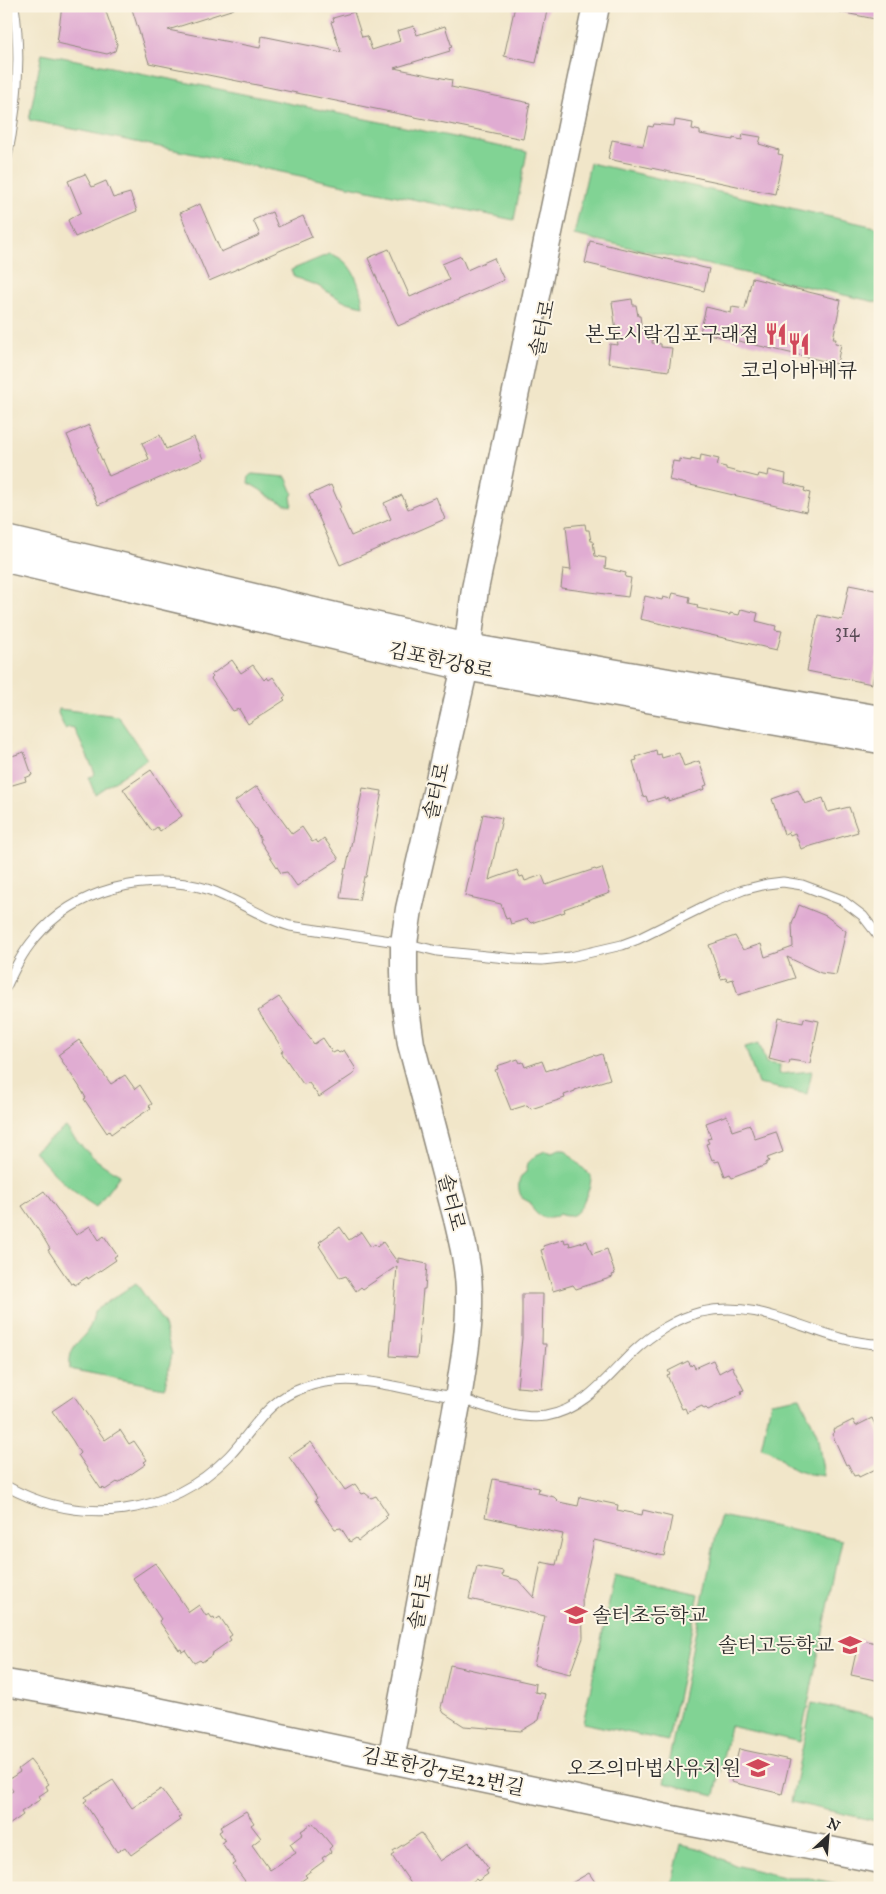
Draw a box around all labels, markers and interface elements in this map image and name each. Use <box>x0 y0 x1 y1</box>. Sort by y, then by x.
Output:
street label: 솔터로 <box>524 297 560 359</box>
restaurant icon: 본도시락김포구래점 <box>763 321 789 347</box>
place label: 본도시락김포구래점 <box>585 322 759 346</box>
restaurant icon: 코리아바베큐 <box>786 331 812 357</box>
place label: 코리아바베큐 <box>741 358 857 382</box>
house number: 314 <box>835 620 860 642</box>
street label: 김포한강8로 <box>386 637 496 683</box>
street label: 솔터로 <box>418 760 454 822</box>
street label: 솔터로 <box>433 1171 471 1233</box>
street label: 솔터로 <box>403 1570 437 1632</box>
school or university icon: 솔터초등학교 <box>563 1602 589 1628</box>
place label: 솔터초등학교 <box>592 1603 709 1627</box>
school or university icon: 솔터고등학교 <box>837 1632 863 1658</box>
place label: 솔터고등학교 <box>718 1633 835 1657</box>
street label: 김포한강7로22번길 <box>360 1742 526 1800</box>
school or university icon: 오즈의마법사유치원 <box>745 1755 771 1781</box>
place label: 오즈의마법사유치원 <box>567 1756 741 1780</box>
north arrow <box>804 1812 854 1862</box>
text: N <box>824 1815 843 1835</box>

